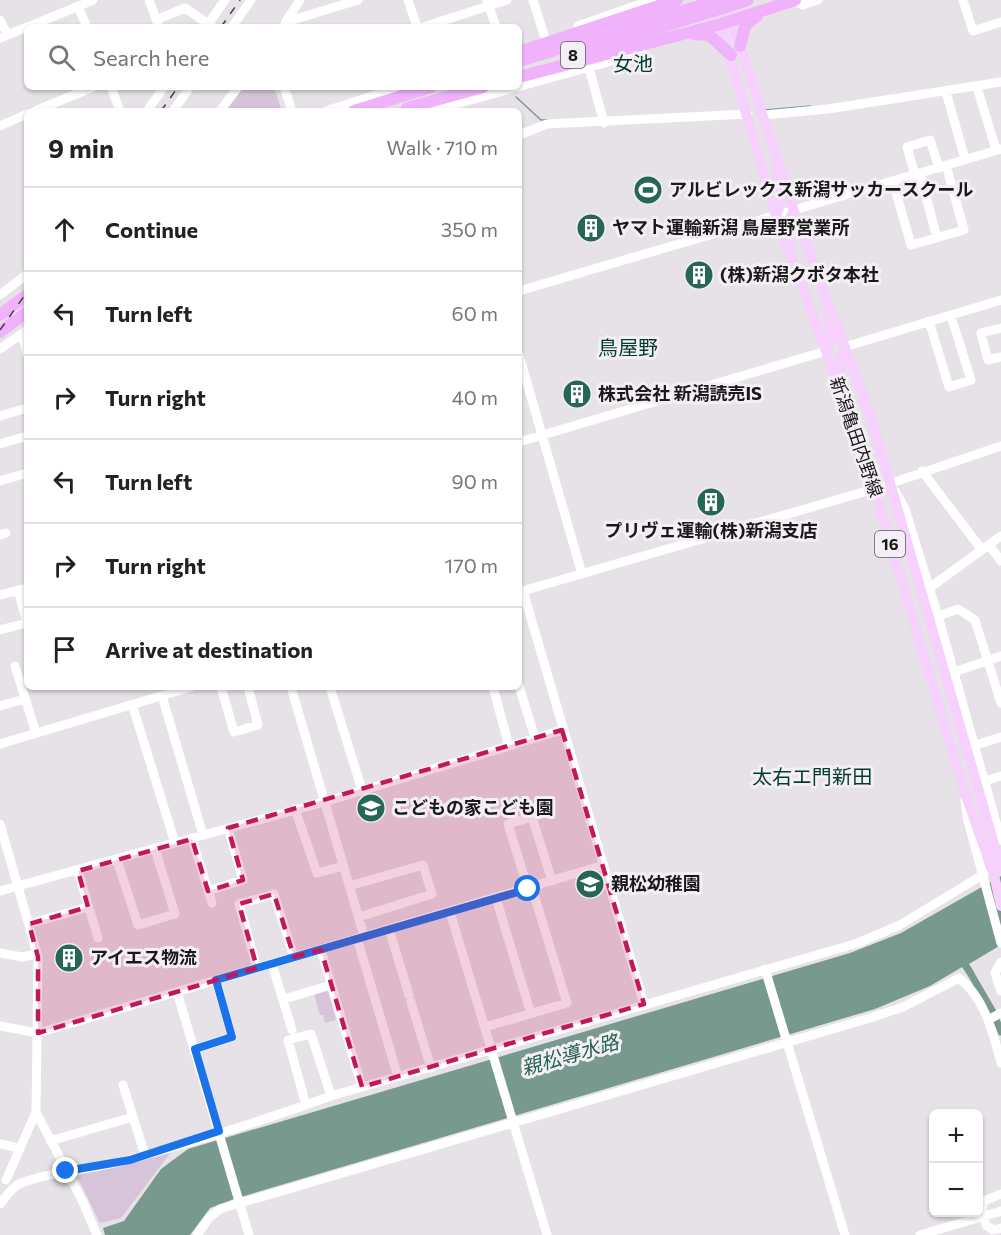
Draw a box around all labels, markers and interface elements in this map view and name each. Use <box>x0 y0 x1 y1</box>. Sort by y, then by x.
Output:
search box <box>24 24 522 90</box>
icon: search <box>45 41 78 74</box>
road number: 8 <box>561 42 585 68</box>
text: Search here <box>93 44 209 71</box>
district label: 女池 <box>613 51 653 75</box>
text: 9 min <box>48 132 114 163</box>
text: Walk · 710 m <box>386 135 498 159</box>
sports icon: アルビレックス新潟サッカースクール <box>632 174 664 206</box>
place label: アルビレックス新潟サッカースクール <box>669 178 973 200</box>
building icon: ヤマト運輸新潟 鳥屋野営業所 <box>575 212 607 244</box>
icon: ahead <box>48 213 81 246</box>
text: Continue <box>105 216 198 243</box>
place label: ヤマト運輸新潟 鳥屋野営業所 <box>612 216 849 238</box>
text: 350 m <box>441 217 498 241</box>
building icon: (株)新潟クボタ本社 <box>683 259 715 291</box>
place label: (株)新潟クボタ本社 <box>720 263 879 285</box>
icon: left <box>48 297 81 330</box>
text: Turn left <box>105 300 192 327</box>
text: 60 m <box>452 301 498 325</box>
district label: 鳥屋野 <box>598 335 658 359</box>
street label: 新潟亀田内野線 <box>826 374 888 500</box>
building icon: 株式会社 新潟読売IS <box>561 378 593 410</box>
icon: right <box>48 381 81 414</box>
place label: 株式会社 新潟読売IS <box>598 382 762 404</box>
text: Turn right <box>105 384 206 411</box>
text: 40 m <box>452 385 498 409</box>
icon: left <box>48 465 81 498</box>
text: Turn left <box>105 468 192 495</box>
text: 90 m <box>452 469 498 493</box>
building icon: プリヴェ運輸(株)新潟支店 <box>695 486 727 518</box>
place label: プリヴェ運輸(株)新潟支店 <box>605 519 817 541</box>
road number: 16 <box>875 531 905 557</box>
icon: right <box>48 549 81 582</box>
text: Turn right <box>105 552 206 579</box>
text: 170 m <box>445 553 498 577</box>
icon: arrive <box>48 633 81 666</box>
text: Arrive at destination <box>105 636 313 663</box>
district label: 太右エ門新田 <box>752 764 872 788</box>
school or university icon: こどもの家こども園 <box>355 792 387 824</box>
place label: こどもの家こども園 <box>392 796 554 818</box>
school or university icon: 親松幼稚園 <box>574 868 606 900</box>
place label: 親松幼稚園 <box>611 872 701 894</box>
route start <box>514 875 540 901</box>
building icon: アイエス物流 <box>53 942 85 974</box>
place label: アイエス物流 <box>90 946 197 968</box>
water label: 親松導水路 <box>518 1028 623 1079</box>
map controls <box>929 1109 983 1217</box>
button: + <box>929 1109 983 1163</box>
route end <box>52 1157 78 1183</box>
button: − <box>929 1163 983 1217</box>

